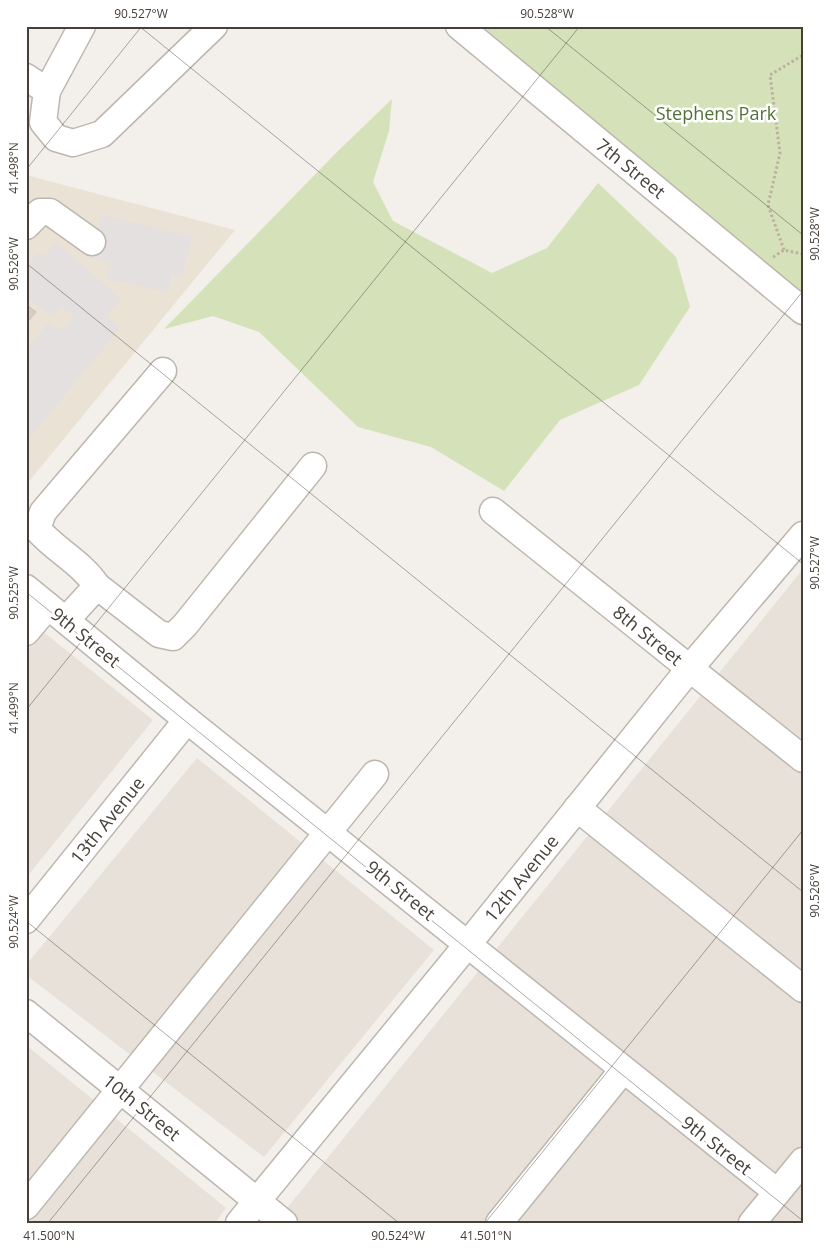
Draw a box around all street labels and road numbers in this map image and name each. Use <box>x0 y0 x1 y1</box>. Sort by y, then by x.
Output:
street label: 7th Street <box>591 133 671 203</box>
street label: 8th Street <box>608 600 688 670</box>
street label: 9th Street <box>46 602 126 672</box>
street label: 13th Avenue <box>65 771 149 869</box>
street label: 12th Avenue <box>479 829 563 927</box>
street label: 9th Street <box>361 855 441 925</box>
street label: 10th Street <box>98 1068 186 1146</box>
street label: 9th Street <box>677 1110 757 1180</box>

